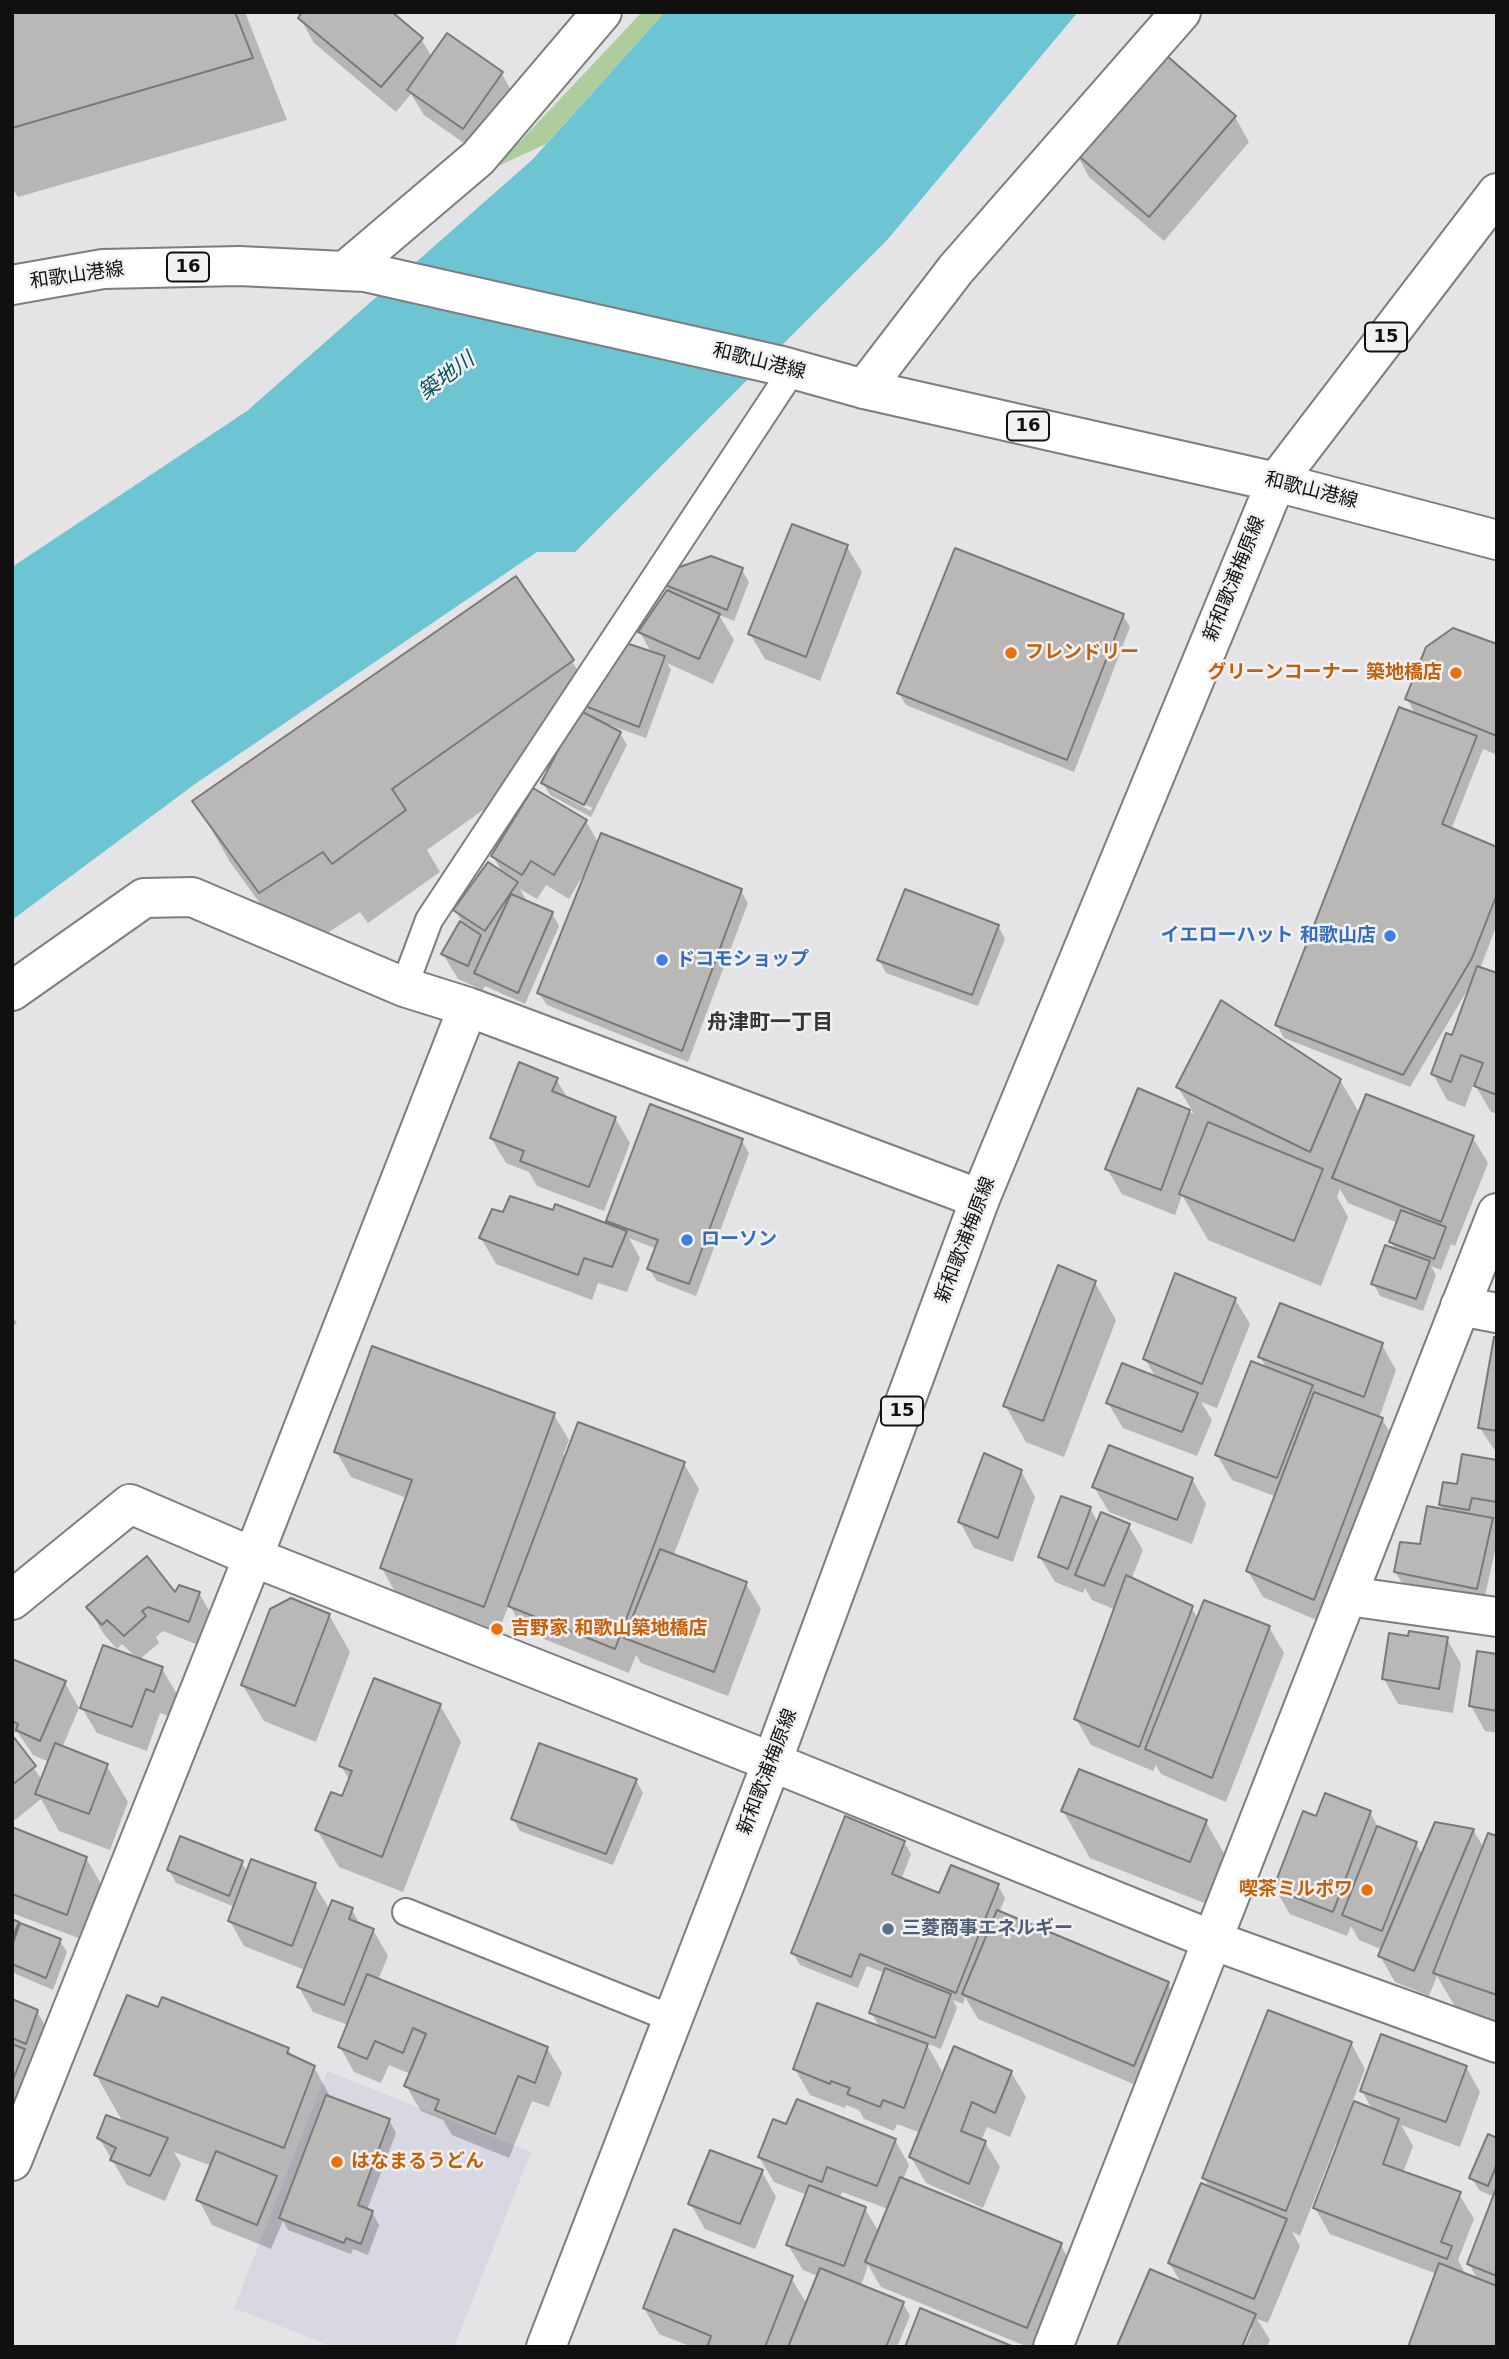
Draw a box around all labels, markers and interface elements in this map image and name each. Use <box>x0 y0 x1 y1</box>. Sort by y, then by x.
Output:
road number: 16 <box>167 253 209 282</box>
street label: 和歌山港線 <box>28 258 126 294</box>
road number: 15 <box>1365 323 1407 352</box>
street label: 和歌山港線 <box>710 339 808 385</box>
water label: 築地川 <box>414 348 480 406</box>
road number: 16 <box>1007 412 1049 440</box>
street label: 和歌山港線 <box>1262 468 1360 514</box>
street label: 新和歌浦梅原線 <box>1200 513 1270 645</box>
place label: フレンドリー <box>1025 642 1139 664</box>
marker: フレンドリー <box>1003 645 1019 661</box>
place label: グリーンコーナー 築地橋店 <box>1207 662 1442 684</box>
marker: グリーンコーナー 築地橋店 <box>1448 665 1464 681</box>
place label: イエローハット 和歌山店 <box>1160 925 1376 947</box>
marker: イエローハット 和歌山店 <box>1382 928 1398 944</box>
place label: ドコモショップ <box>676 949 809 971</box>
marker: ドコモショップ <box>654 952 670 968</box>
district label: 舟津町一丁目 <box>707 1011 833 1037</box>
street label: 新和歌浦梅原線 <box>932 1174 1000 1306</box>
place label: ローソン <box>701 1229 777 1251</box>
marker: ローソン <box>679 1232 695 1248</box>
road number: 15 <box>881 1396 923 1426</box>
place label: 吉野家 和歌山築地橋店 <box>511 1618 708 1640</box>
marker: 吉野家 和歌山築地橋店 <box>489 1621 505 1637</box>
street label: 新和歌浦梅原線 <box>734 1706 802 1838</box>
place label: 喫茶ミルポワ <box>1239 1879 1353 1901</box>
marker: 喫茶ミルポワ <box>1359 1882 1375 1898</box>
place label: 三菱商事エネルギー <box>902 1918 1073 1940</box>
marker: 三菱商事エネルギー <box>880 1921 896 1937</box>
place label: はなまるうどん <box>351 2151 484 2173</box>
marker: はなまるうどん <box>329 2154 345 2170</box>

